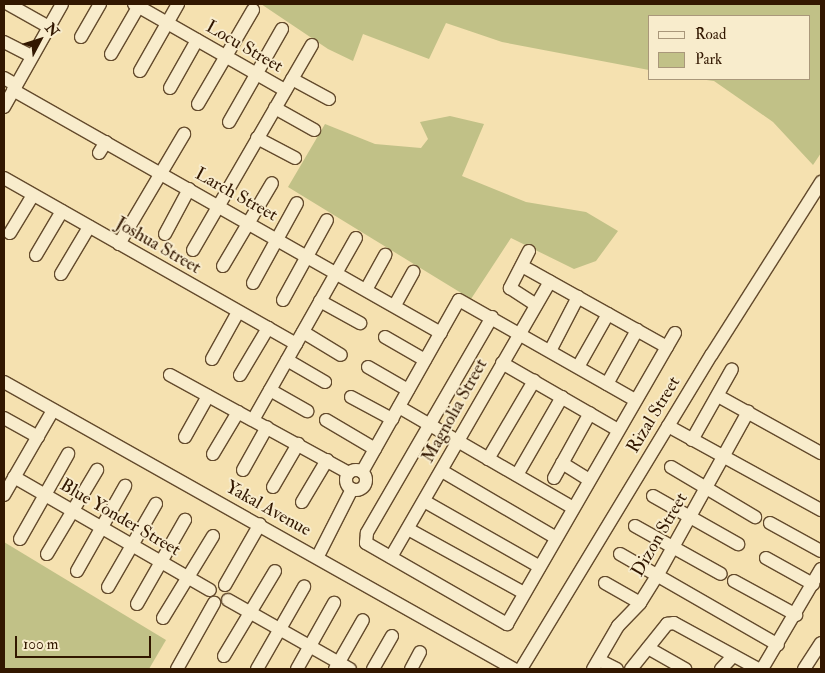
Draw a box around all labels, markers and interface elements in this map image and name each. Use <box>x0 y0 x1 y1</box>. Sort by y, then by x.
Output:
north arrow <box>15 15 65 65</box>
legend <box>648 15 810 80</box>
street label: Locu Street <box>202 16 286 78</box>
text: N <box>41 20 62 40</box>
text: Road <box>695 25 726 44</box>
text: Park <box>695 50 722 69</box>
street label: Larch Street <box>191 164 281 226</box>
street label: Joshua Street <box>111 213 205 279</box>
street label: Magnolia Street <box>418 355 492 467</box>
street label: Rizal Street <box>623 373 685 457</box>
street label: Blue Yonder Street <box>56 475 184 561</box>
street label: Yakal Avenue <box>221 477 315 541</box>
street label: Dizon Street <box>627 489 693 581</box>
scale bar <box>18 626 154 658</box>
text: 100 m <box>23 635 58 654</box>

